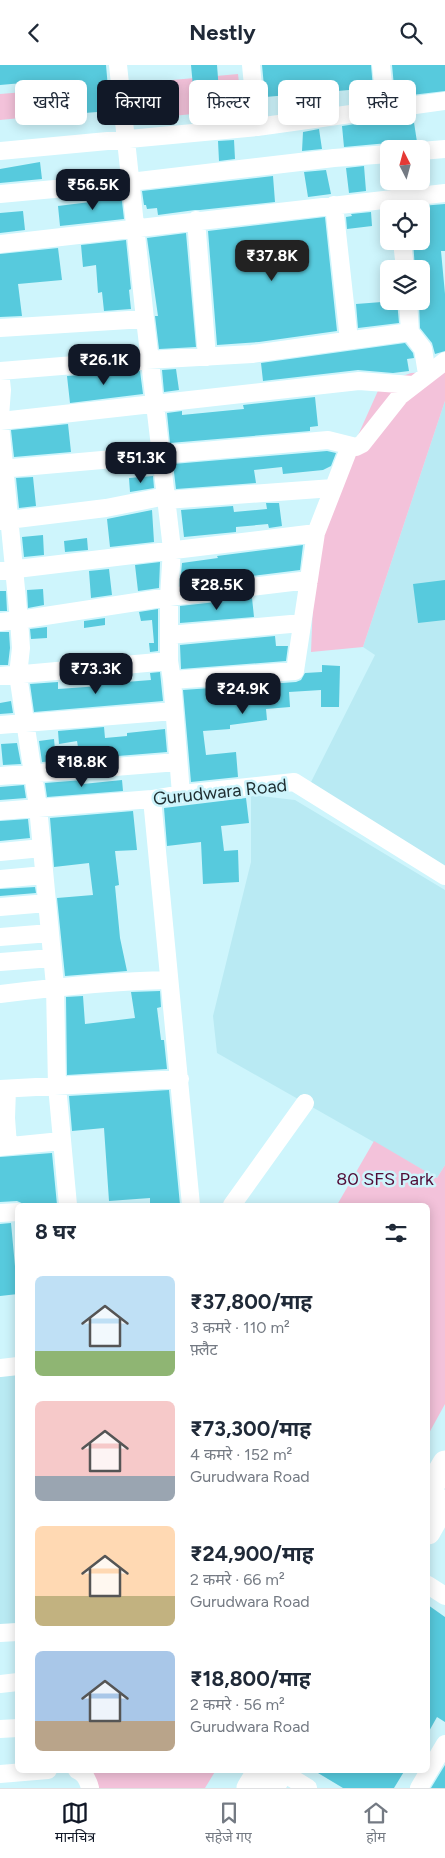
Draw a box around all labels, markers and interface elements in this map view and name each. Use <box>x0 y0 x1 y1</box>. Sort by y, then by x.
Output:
icon: back <box>20 19 48 47</box>
text: Nestly <box>189 19 256 46</box>
icon: search <box>397 19 425 47</box>
chip: खरीदें <box>15 80 87 125</box>
chip: किराया <box>97 80 179 125</box>
chip: फ़िल्टर <box>189 80 268 125</box>
chip: नया <box>278 80 339 125</box>
chip: फ़्लैट <box>349 80 416 125</box>
north arrow <box>380 140 430 190</box>
map controls <box>380 140 430 310</box>
pin: ₹56.5K <box>52 169 134 211</box>
text: ₹56.5K <box>67 175 119 194</box>
button: locate <box>380 200 430 250</box>
pin: ₹37.8K <box>231 239 313 282</box>
text: ₹37.8K <box>246 246 298 265</box>
button: layers <box>380 260 430 310</box>
pin: ₹26.1K <box>63 343 145 386</box>
text: ₹26.1K <box>79 350 129 369</box>
pin: ₹51.3K <box>100 441 182 484</box>
text: ₹51.3K <box>116 448 166 467</box>
pin: ₹28.5K <box>176 569 258 611</box>
text: ₹28.5K <box>191 575 243 594</box>
pin: ₹73.3K <box>55 653 137 695</box>
text: ₹73.3K <box>71 659 121 678</box>
pin: ₹24.9K <box>202 673 284 715</box>
text: ₹24.9K <box>217 679 269 698</box>
pin: ₹18.8K <box>41 745 123 788</box>
text: ₹18.8K <box>57 752 107 771</box>
street label: Gurudwara Road <box>152 774 288 810</box>
park label: 80 SFS Park <box>336 1168 434 1190</box>
text: 8 घर <box>35 1219 76 1244</box>
icon: filters <box>382 1219 410 1247</box>
text: ₹37,800/माह <box>190 1289 312 1314</box>
icon: home <box>75 1296 135 1356</box>
text: 3 कमरे · 110 m² <box>190 1318 290 1337</box>
text: फ़्लैट <box>190 1340 218 1359</box>
text: ₹73,300/माह <box>190 1416 311 1441</box>
icon: home <box>75 1421 135 1481</box>
text: 4 कमरे · 152 m² <box>190 1445 292 1464</box>
text: Gurudwara Road <box>190 1467 310 1486</box>
text: ₹24,900/माह <box>190 1541 314 1566</box>
icon: home <box>75 1546 135 1606</box>
text: 2 कमरे · 66 m² <box>190 1570 285 1589</box>
text: Gurudwara Road <box>190 1592 310 1611</box>
text: ₹18,800/माह <box>190 1666 311 1691</box>
icon: home <box>75 1671 135 1731</box>
text: 2 कमरे · 56 m² <box>190 1695 285 1714</box>
text: Gurudwara Road <box>190 1717 310 1736</box>
tab: मानचित्र <box>55 1799 95 1848</box>
tab: सहेजे गए <box>205 1799 252 1848</box>
tab: होम <box>362 1799 390 1848</box>

